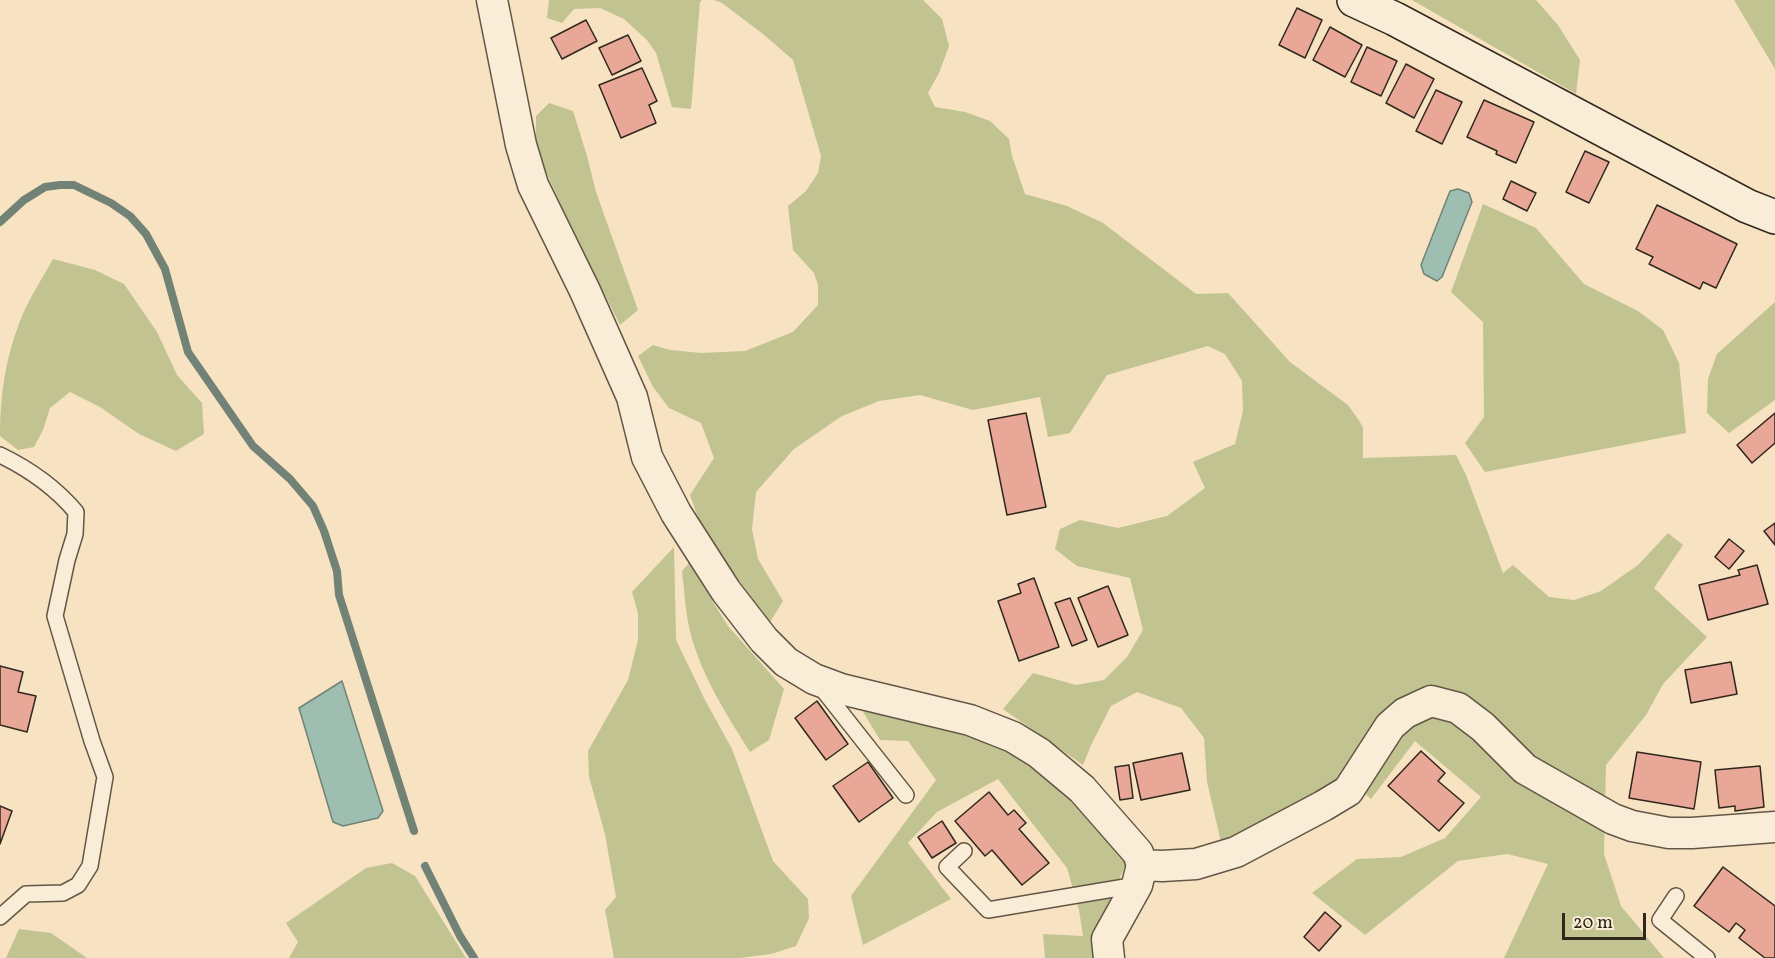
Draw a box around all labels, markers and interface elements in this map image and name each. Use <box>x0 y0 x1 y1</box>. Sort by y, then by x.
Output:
scale bar <box>1565 901 1649 939</box>
text: 20 m <box>1573 911 1613 936</box>

